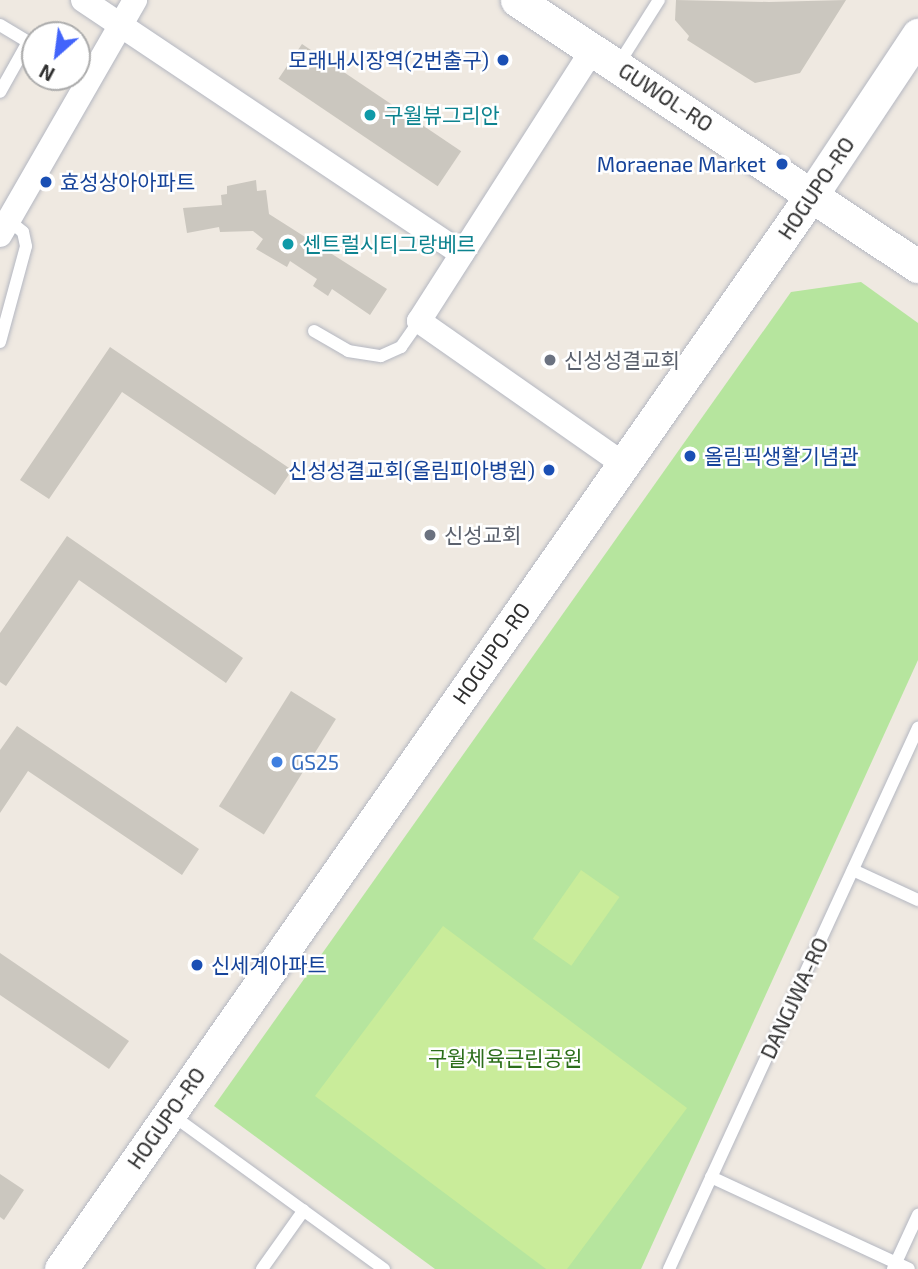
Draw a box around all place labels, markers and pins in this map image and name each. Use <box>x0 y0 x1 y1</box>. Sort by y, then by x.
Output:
place label: 모래내시장역(2번출구) <box>288 47 489 73</box>
marker: 모래내시장역(2번출구) <box>495 52 511 68</box>
place label: 구월뷰그리안 <box>384 102 500 128</box>
marker: 구월뷰그리안 <box>362 107 378 123</box>
place label: Moraenae Market <box>597 151 766 177</box>
marker: Moraenae Market <box>772 154 792 174</box>
place label: 효성상아아파트 <box>60 169 195 195</box>
marker: 효성상아아파트 <box>38 174 54 190</box>
place label: 센트럴시티그랑베르 <box>302 231 476 257</box>
marker: 센트럴시티그랑베르 <box>280 236 296 252</box>
place label: 신성성결교회 <box>564 347 680 373</box>
marker: 신성성결교회 <box>542 352 558 368</box>
place label: 올림픽생활기념관 <box>704 443 859 469</box>
marker: 올림픽생활기념관 <box>682 448 698 464</box>
place label: 신성성결교회(올림피아병원) <box>288 457 535 483</box>
marker: 신성성결교회(올림피아병원) <box>541 462 557 478</box>
place label: 신성교회 <box>444 522 521 548</box>
marker: 신성교회 <box>422 527 438 543</box>
place label: GS25 <box>291 749 339 775</box>
marker: GS25 <box>269 754 285 770</box>
place label: 신세계아파트 <box>211 952 327 978</box>
marker: 신세계아파트 <box>189 957 205 973</box>

